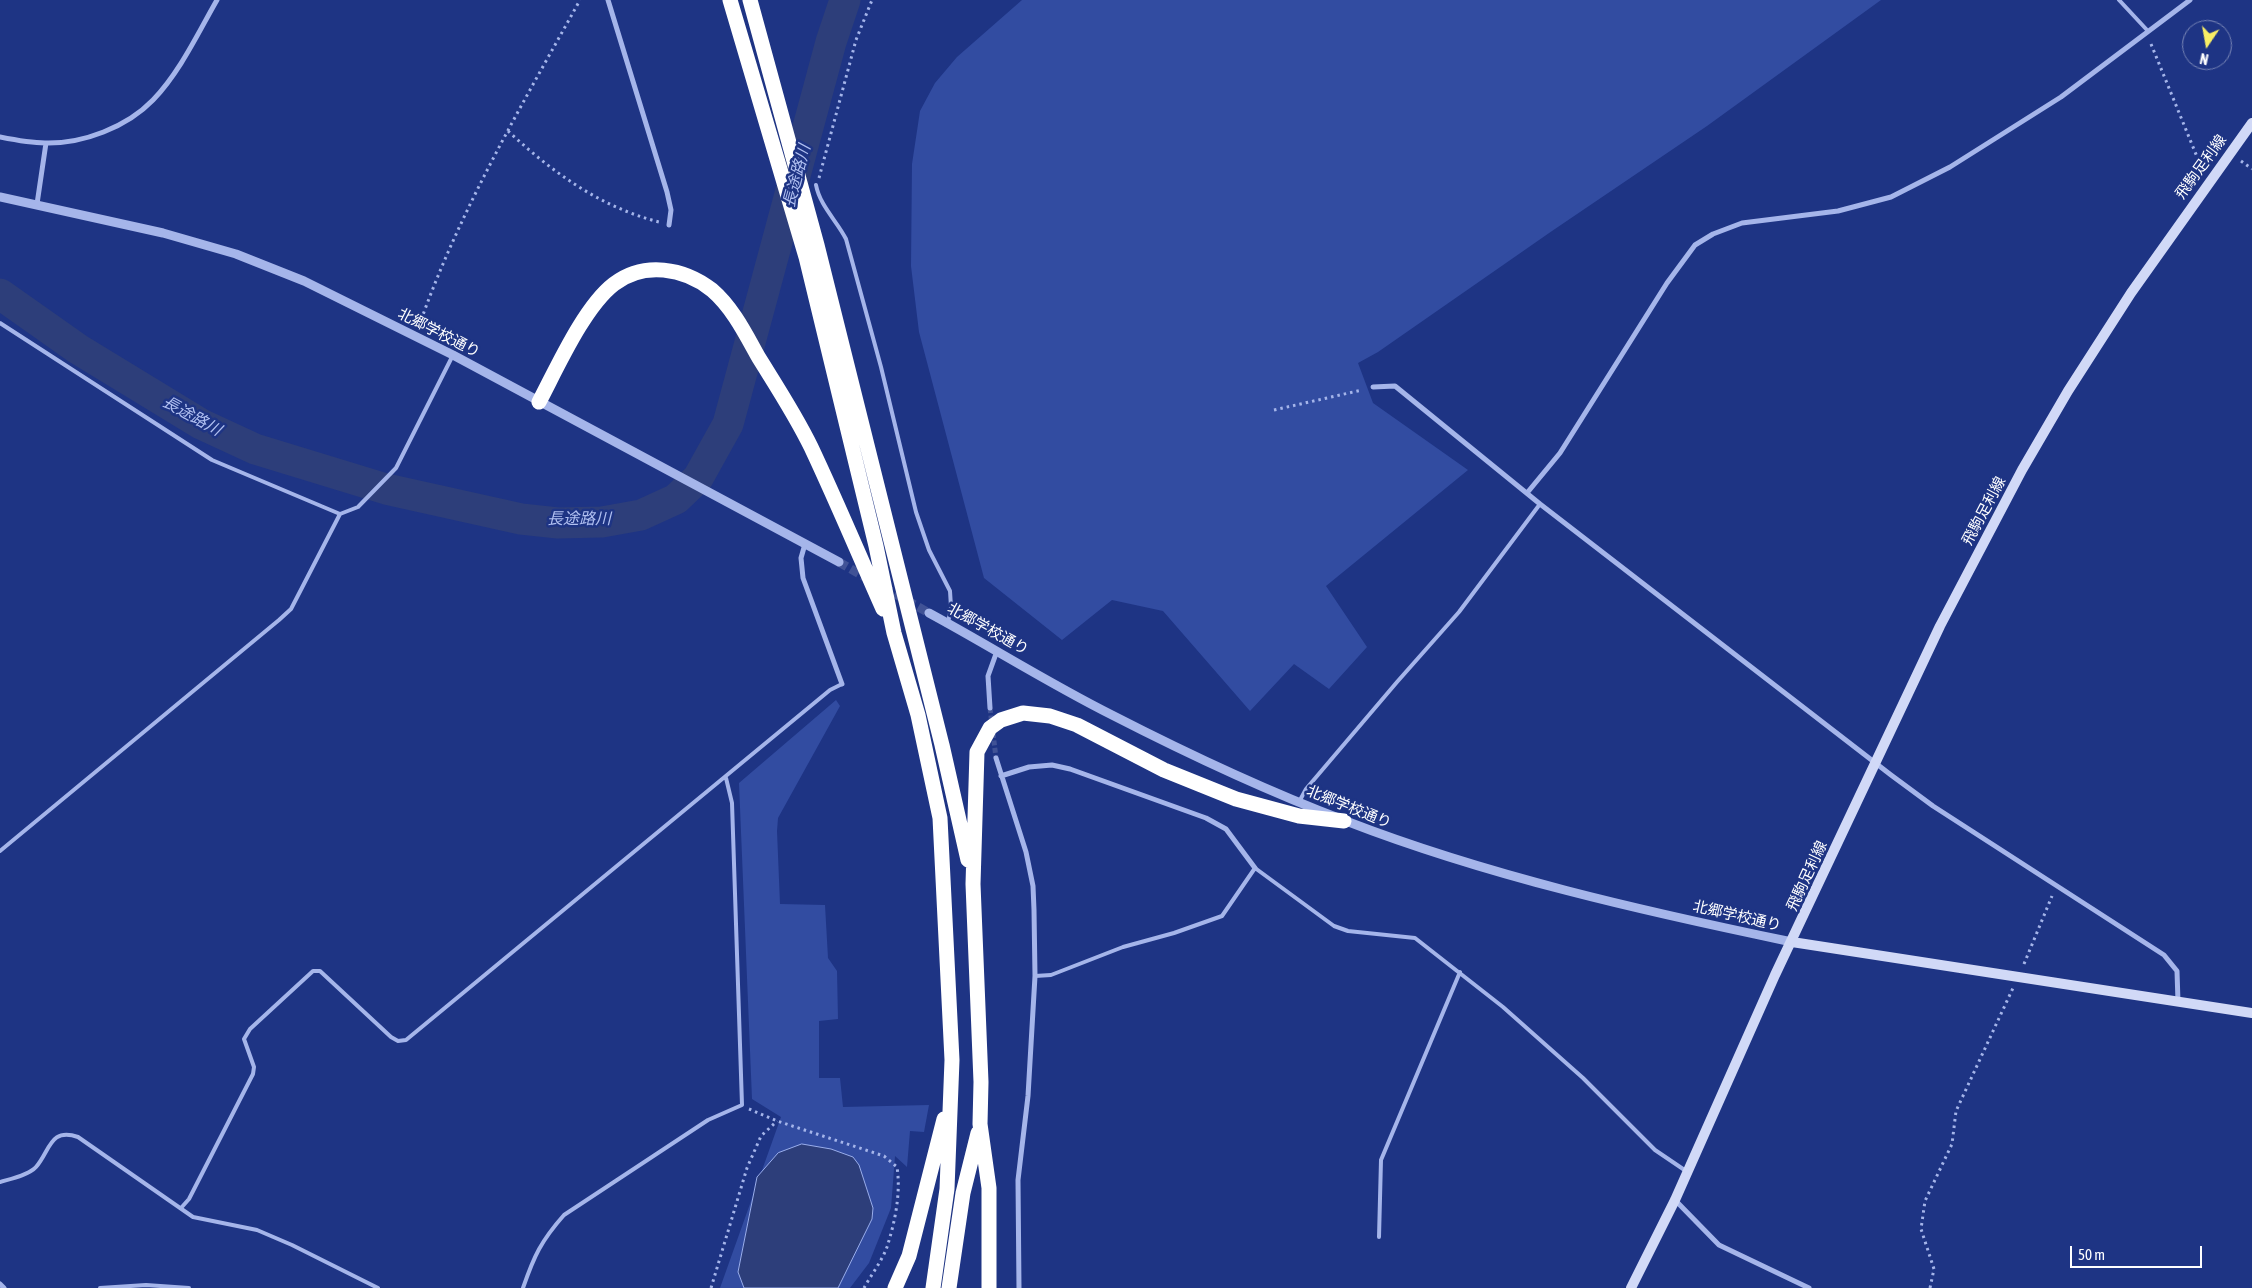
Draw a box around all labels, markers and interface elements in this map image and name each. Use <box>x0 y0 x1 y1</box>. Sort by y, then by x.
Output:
north arrow <box>2182 20 2232 70</box>
text: N <box>2198 50 2210 67</box>
street label: 飛駒足利線 <box>2172 131 2230 203</box>
water label: 長途路川 <box>779 143 815 209</box>
street label: 北郷学校通り <box>395 305 483 361</box>
water label: 長途路川 <box>159 392 225 440</box>
street label: 飛駒足利線 <box>1958 474 2010 548</box>
water label: 長途路川 <box>547 509 611 529</box>
street label: 北郷学校通り <box>944 599 1032 659</box>
street label: 北郷学校通り <box>1304 782 1394 832</box>
street label: 飛駒足利線 <box>1783 838 1831 914</box>
street label: 北郷学校通り <box>1691 897 1783 935</box>
scale bar <box>2072 1236 2204 1268</box>
text: 50 m <box>2078 1246 2105 1263</box>

